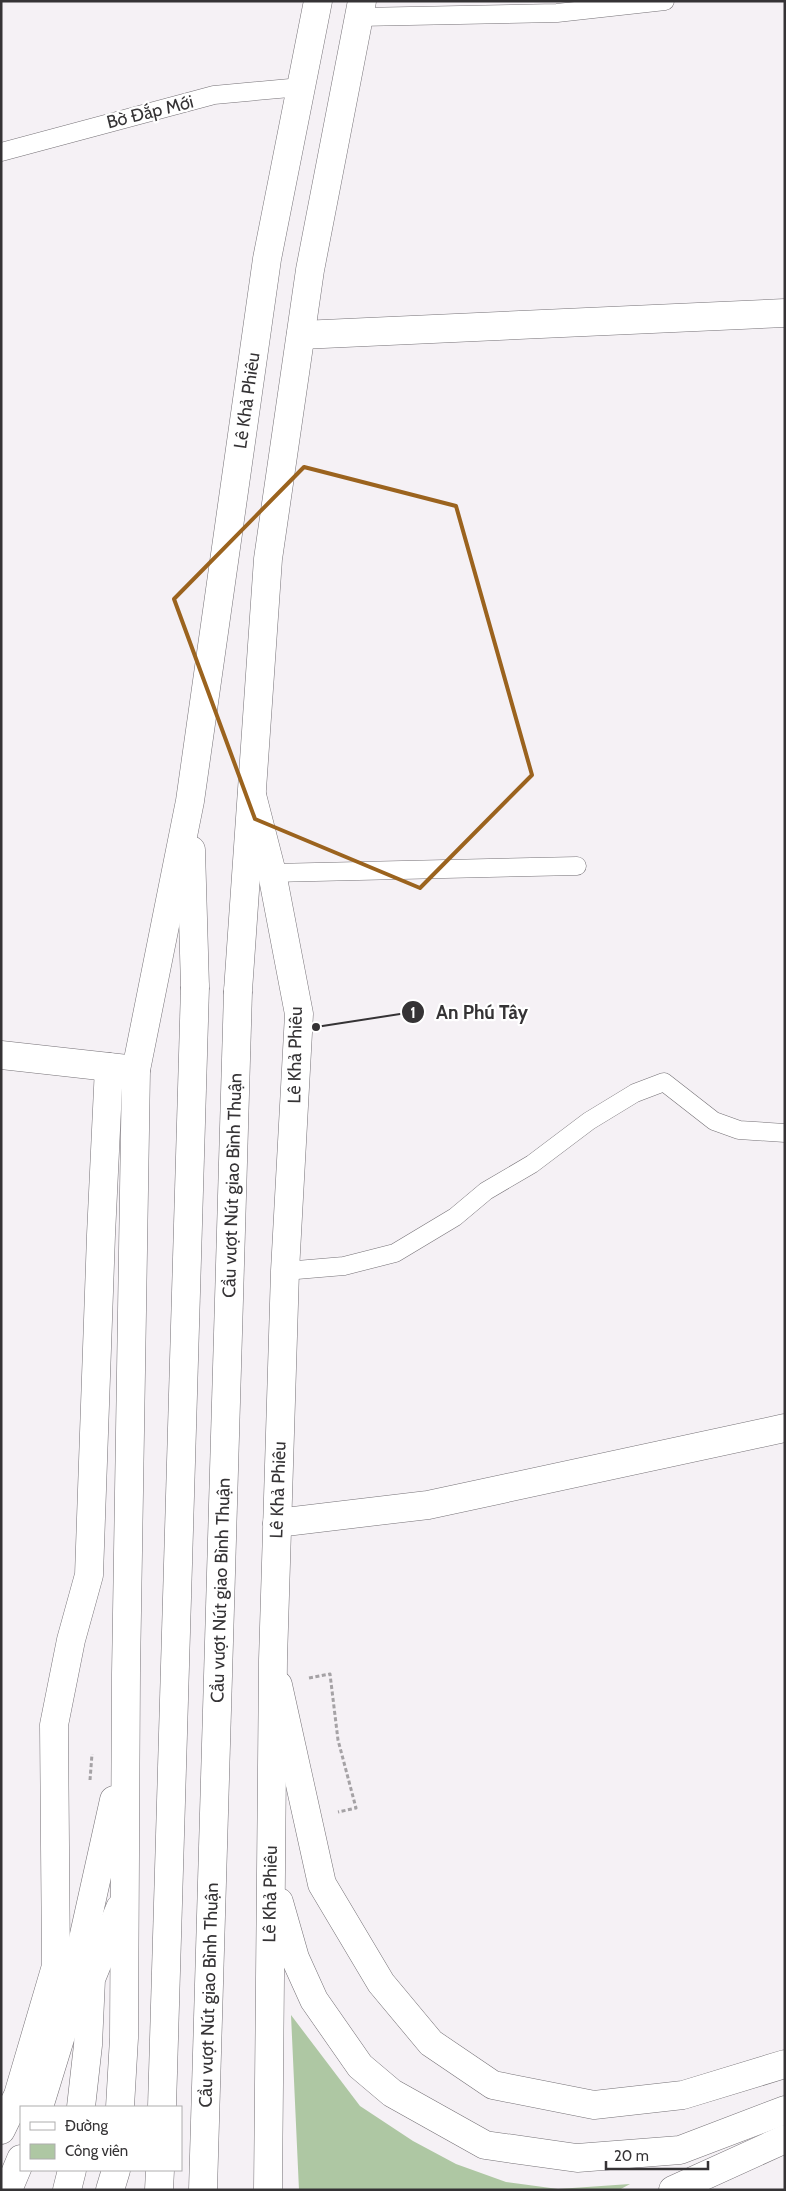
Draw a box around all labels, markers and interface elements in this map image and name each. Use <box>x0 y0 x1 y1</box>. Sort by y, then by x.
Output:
street label: Bờ Đắp Mới <box>104 91 196 133</box>
street label: Lê Khả Phiêu <box>229 351 265 450</box>
callout: An Phú Tây <box>401 995 538 1029</box>
text: An Phú Tây <box>436 1001 529 1024</box>
text: 1 <box>410 1004 416 1022</box>
street label: Lê Khả Phiêu <box>283 1006 307 1104</box>
street label: Cầu vượt Nút giao Bình Thuận <box>218 1073 247 1298</box>
street label: Lê Khả Phiêu <box>265 1441 291 1539</box>
street label: Cầu vượt Nút giao Bình Thuận <box>206 1477 235 1703</box>
street label: Lê Khả Phiêu <box>258 1845 282 1943</box>
street label: Cầu vượt Nút giao Bình Thuận <box>194 1882 223 2108</box>
legend <box>20 2106 182 2171</box>
text: Đường <box>65 2117 108 2135</box>
scale bar <box>606 2138 708 2170</box>
text: Công viên <box>65 2142 128 2160</box>
text: 20 m <box>614 2147 649 2165</box>

